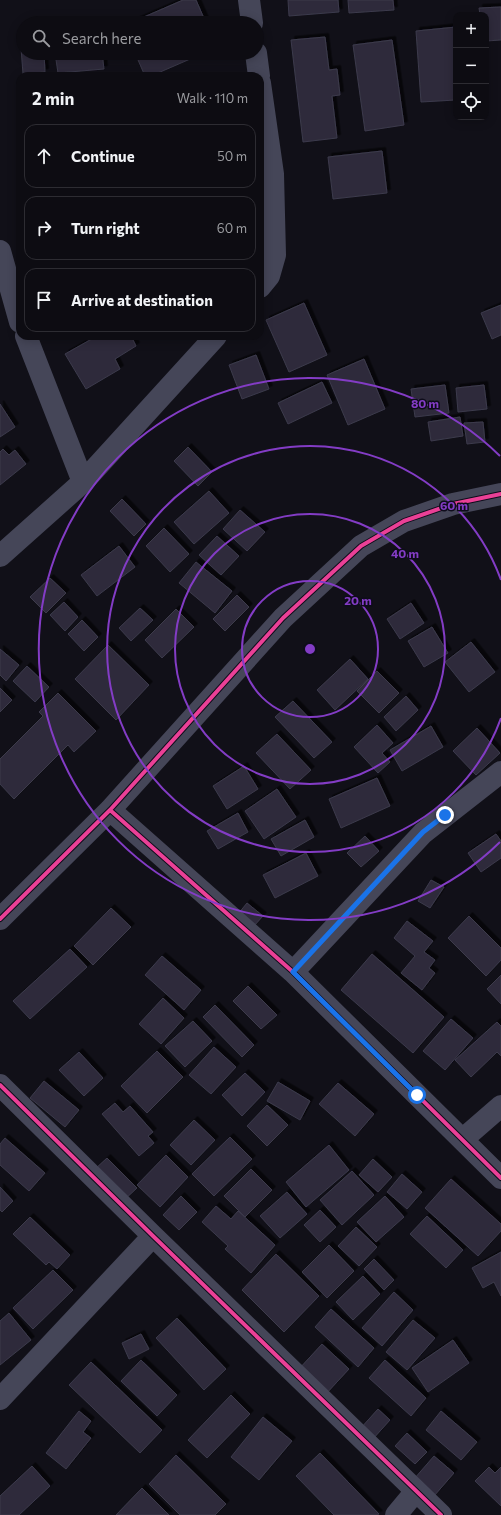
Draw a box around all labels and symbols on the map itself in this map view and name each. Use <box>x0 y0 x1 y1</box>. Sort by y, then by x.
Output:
text: 80 m <box>411 396 439 410</box>
text: 60 m <box>440 498 468 512</box>
text: 40 m <box>391 546 419 560</box>
text: 20 m <box>344 593 372 607</box>
centre of rings <box>303 642 317 656</box>
route end <box>436 806 454 824</box>
route start <box>408 1086 426 1104</box>

